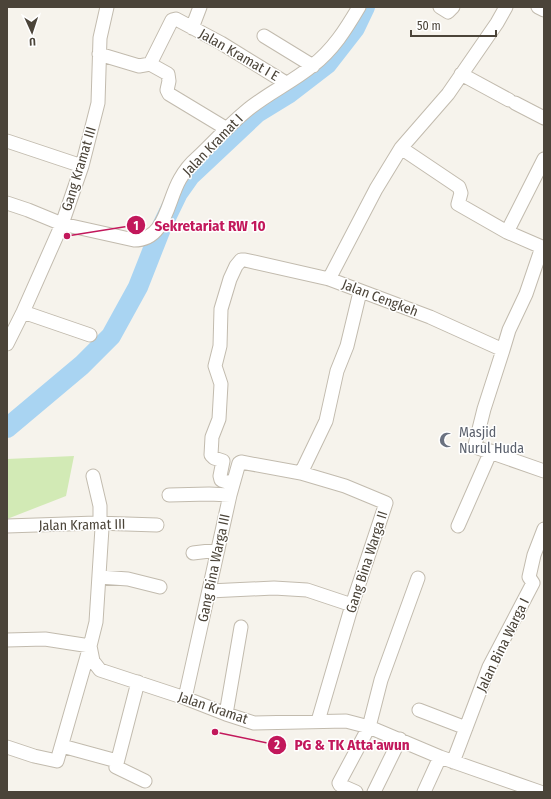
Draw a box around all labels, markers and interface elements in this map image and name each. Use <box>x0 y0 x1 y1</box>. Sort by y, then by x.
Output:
north arrow <box>12 12 52 52</box>
scale bar <box>411 12 496 38</box>
text: 50 m <box>417 19 441 33</box>
street label: Jalan Kramat I E <box>196 25 282 85</box>
text: U <box>29 35 36 48</box>
street label: Jalan Kramat I <box>179 110 247 180</box>
street label: Gang Kramat III <box>58 125 100 213</box>
callout: Sekretariat RW 10 <box>126 212 273 239</box>
text: Sekretariat RW 10 <box>154 217 266 235</box>
text: 1 <box>133 219 139 233</box>
street label: Jalan Cengkeh <box>340 276 420 320</box>
place label: Masjid Nurul Huda <box>459 424 524 457</box>
mosque icon: Masjid Nurul Huda <box>438 431 456 449</box>
street label: Gang Bina Warga II <box>342 509 392 615</box>
street label: Gang Bina Warga III <box>194 512 234 624</box>
street label: Jalan Kramat III <box>38 516 126 534</box>
street label: Jalan Bina Warga I <box>473 595 533 695</box>
street label: Jalan Kramat <box>176 688 250 728</box>
callout: PG & TK Atta'awun <box>267 732 418 759</box>
text: PG & TK Atta'awun <box>294 736 410 754</box>
text: 2 <box>273 738 280 752</box>

